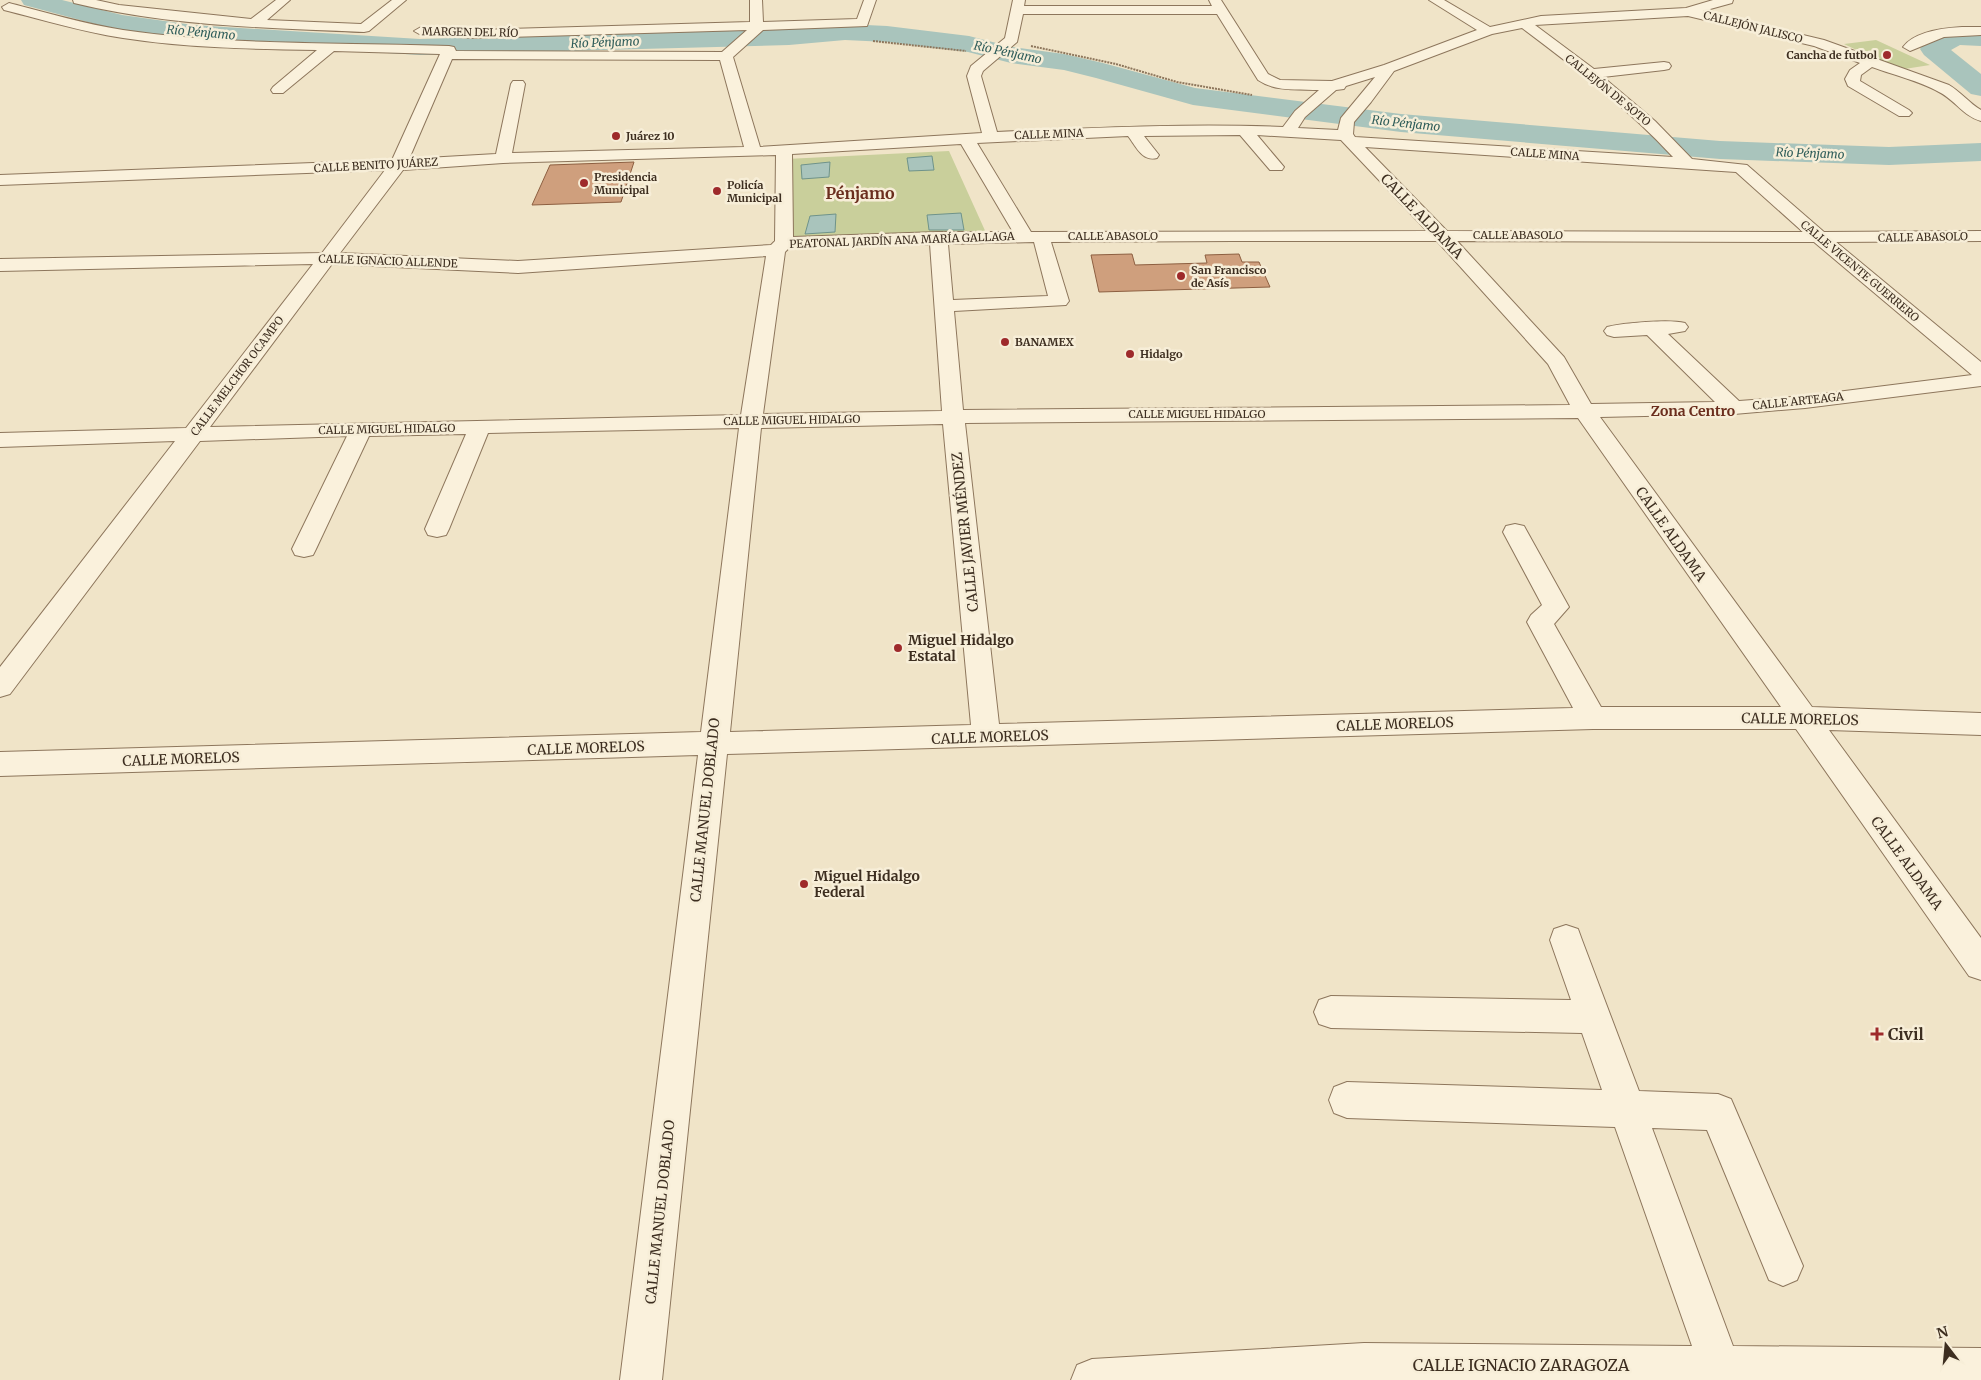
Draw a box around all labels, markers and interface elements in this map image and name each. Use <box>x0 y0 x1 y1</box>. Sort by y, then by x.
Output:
street label: CALLEJÓN JALISCO <box>1702 8 1804 46</box>
water label: Río Pénjamo <box>166 22 236 42</box>
street label: MARGEN DEL RÍO <box>422 24 518 40</box>
water label: Río Pénjamo <box>570 33 640 51</box>
water label: Río Pénjamo <box>973 37 1043 67</box>
place label: Cancha de futbol <box>1786 48 1877 62</box>
marker: Cancha de futbol <box>1881 49 1893 61</box>
street label: CALLEJÓN DE SOTO <box>1562 51 1654 129</box>
water label: Río Pénjamo <box>1371 112 1441 134</box>
street label: CALLE MINA <box>1014 126 1084 142</box>
place label: Juárez 10 <box>625 129 675 143</box>
marker: Juárez 10 <box>610 130 622 142</box>
water label: Río Pénjamo <box>1775 144 1845 162</box>
street label: CALLE MINA <box>1510 145 1580 163</box>
street label: CALLE BENITO JUÁREZ <box>313 155 439 175</box>
place label: Presidencia Municipal <box>594 170 657 197</box>
street label: CALLE ALDAMA <box>1377 170 1467 262</box>
marker: Presidencia Municipal <box>578 177 590 189</box>
place label: Policía Municipal <box>727 178 783 205</box>
district label: Pénjamo <box>825 183 895 203</box>
marker: Policía Municipal <box>711 185 723 197</box>
street label: CALLE VICENTE GUERRERO <box>1798 217 1922 325</box>
street label: CALLE ABASOLO <box>1473 228 1563 242</box>
street label: PEATONAL JARDÍN ANA MARÍA GALLAGA <box>789 229 1015 251</box>
street label: CALLE ABASOLO <box>1068 229 1158 243</box>
street label: CALLE ABASOLO <box>1878 229 1968 245</box>
street label: CALLE IGNACIO ALLENDE <box>318 252 458 270</box>
place label: San Francisco de Asís <box>1191 263 1267 290</box>
marker: San Francisco de Asís <box>1175 270 1187 282</box>
street label: CALLE MELCHOR OCAMPO <box>187 313 287 439</box>
place label: BANAMEX <box>1015 335 1074 349</box>
marker: BANAMEX <box>999 336 1011 348</box>
place label: Hidalgo <box>1140 347 1183 361</box>
marker: Hidalgo <box>1124 348 1136 360</box>
street label: CALLE ARTEAGA <box>1752 389 1844 413</box>
district label: Zona Centro <box>1651 402 1735 420</box>
street label: CALLE MIGUEL HIDALGO <box>1129 407 1266 421</box>
street label: CALLE MIGUEL HIDALGO <box>723 412 861 428</box>
street label: CALLE MIGUEL HIDALGO <box>318 421 456 437</box>
street label: CALLE JAVIER MÉNDEZ <box>948 451 982 613</box>
street label: CALLE ALDAMA <box>1632 483 1710 585</box>
place label: Miguel Hidalgo Estatal <box>908 631 1014 665</box>
marker: Miguel Hidalgo Estatal <box>892 642 904 654</box>
street label: CALLE MORELOS <box>1741 709 1859 729</box>
street label: CALLE MORELOS <box>1336 713 1454 735</box>
street label: CALLE MANUEL DOBLADO <box>686 717 724 903</box>
street label: CALLE MORELOS <box>931 726 1049 748</box>
street label: CALLE MORELOS <box>527 737 645 759</box>
street label: CALLE MORELOS <box>122 748 240 770</box>
street label: CALLE ALDAMA <box>1867 813 1947 913</box>
place label: Miguel Hidalgo Federal <box>814 867 920 901</box>
marker: Miguel Hidalgo Federal <box>798 878 810 890</box>
place label: Civil <box>1888 1024 1924 1044</box>
marker: Civil <box>1870 1027 1884 1041</box>
street label: CALLE MANUEL DOBLADO <box>641 1119 679 1305</box>
north arrow <box>1921 1320 1971 1370</box>
text: N <box>1935 1322 1950 1343</box>
street label: CALLE IGNACIO ZARAGOZA <box>1413 1355 1630 1375</box>

